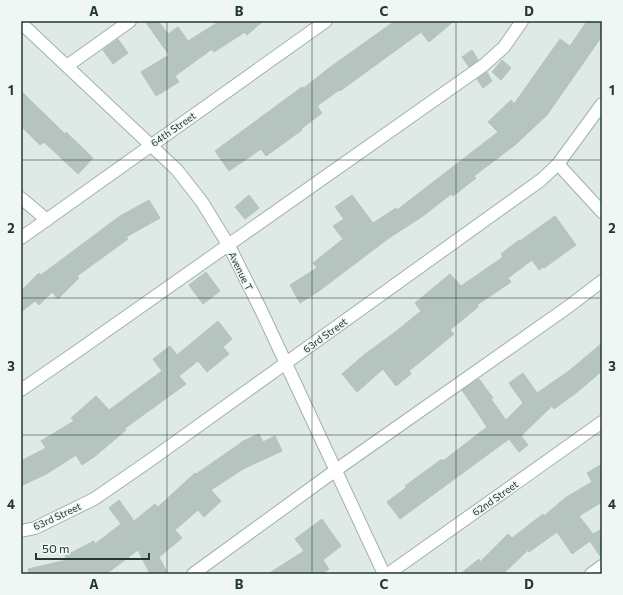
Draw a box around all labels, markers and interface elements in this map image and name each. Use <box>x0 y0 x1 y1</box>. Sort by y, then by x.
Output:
text: A <box>89 3 99 19</box>
text: B <box>235 3 244 19</box>
text: C <box>380 3 389 19</box>
text: D <box>524 3 534 19</box>
text: 1 <box>8 82 14 98</box>
text: 1 <box>609 82 615 98</box>
street label: 64th Street <box>148 109 198 149</box>
text: 2 <box>7 220 15 236</box>
text: 2 <box>608 220 616 236</box>
street label: Avenue T <box>226 250 256 293</box>
street label: 63rd Street <box>301 315 349 355</box>
text: 3 <box>7 358 15 374</box>
text: 3 <box>608 358 616 374</box>
street label: 62nd Street <box>470 478 520 518</box>
text: 4 <box>7 496 15 512</box>
text: 4 <box>608 496 616 512</box>
street label: 63rd Street <box>31 500 83 532</box>
scale bar <box>36 535 149 561</box>
text: 50 m <box>42 541 70 555</box>
text: A <box>89 576 99 592</box>
text: B <box>235 576 244 592</box>
text: C <box>380 576 389 592</box>
text: D <box>524 576 534 592</box>

